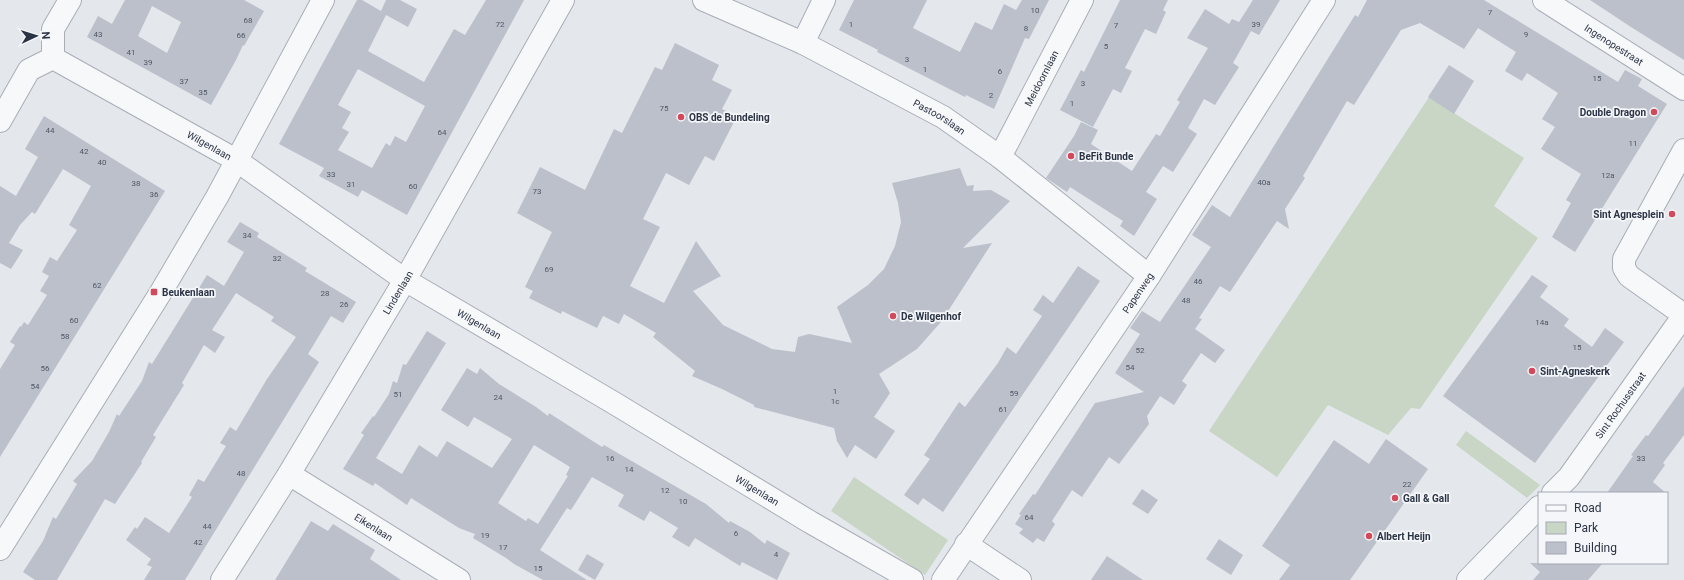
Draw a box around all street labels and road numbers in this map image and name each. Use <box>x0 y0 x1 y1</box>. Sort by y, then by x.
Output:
street label: Ingenopestraat <box>1582 22 1645 68</box>
street label: Meidoornlaan <box>1023 49 1061 108</box>
street label: Pastoorslaan <box>911 97 967 137</box>
street label: Wilgenlaan <box>185 129 233 162</box>
street label: Lindenlaan <box>381 269 415 316</box>
street label: Papenweg <box>1120 271 1156 315</box>
street label: Wilgenlaan <box>455 307 503 341</box>
street label: Sint Rochusstraat <box>1593 370 1648 441</box>
street label: Wilgenlaan <box>733 473 781 508</box>
street label: Eikenlaan <box>353 511 395 543</box>

